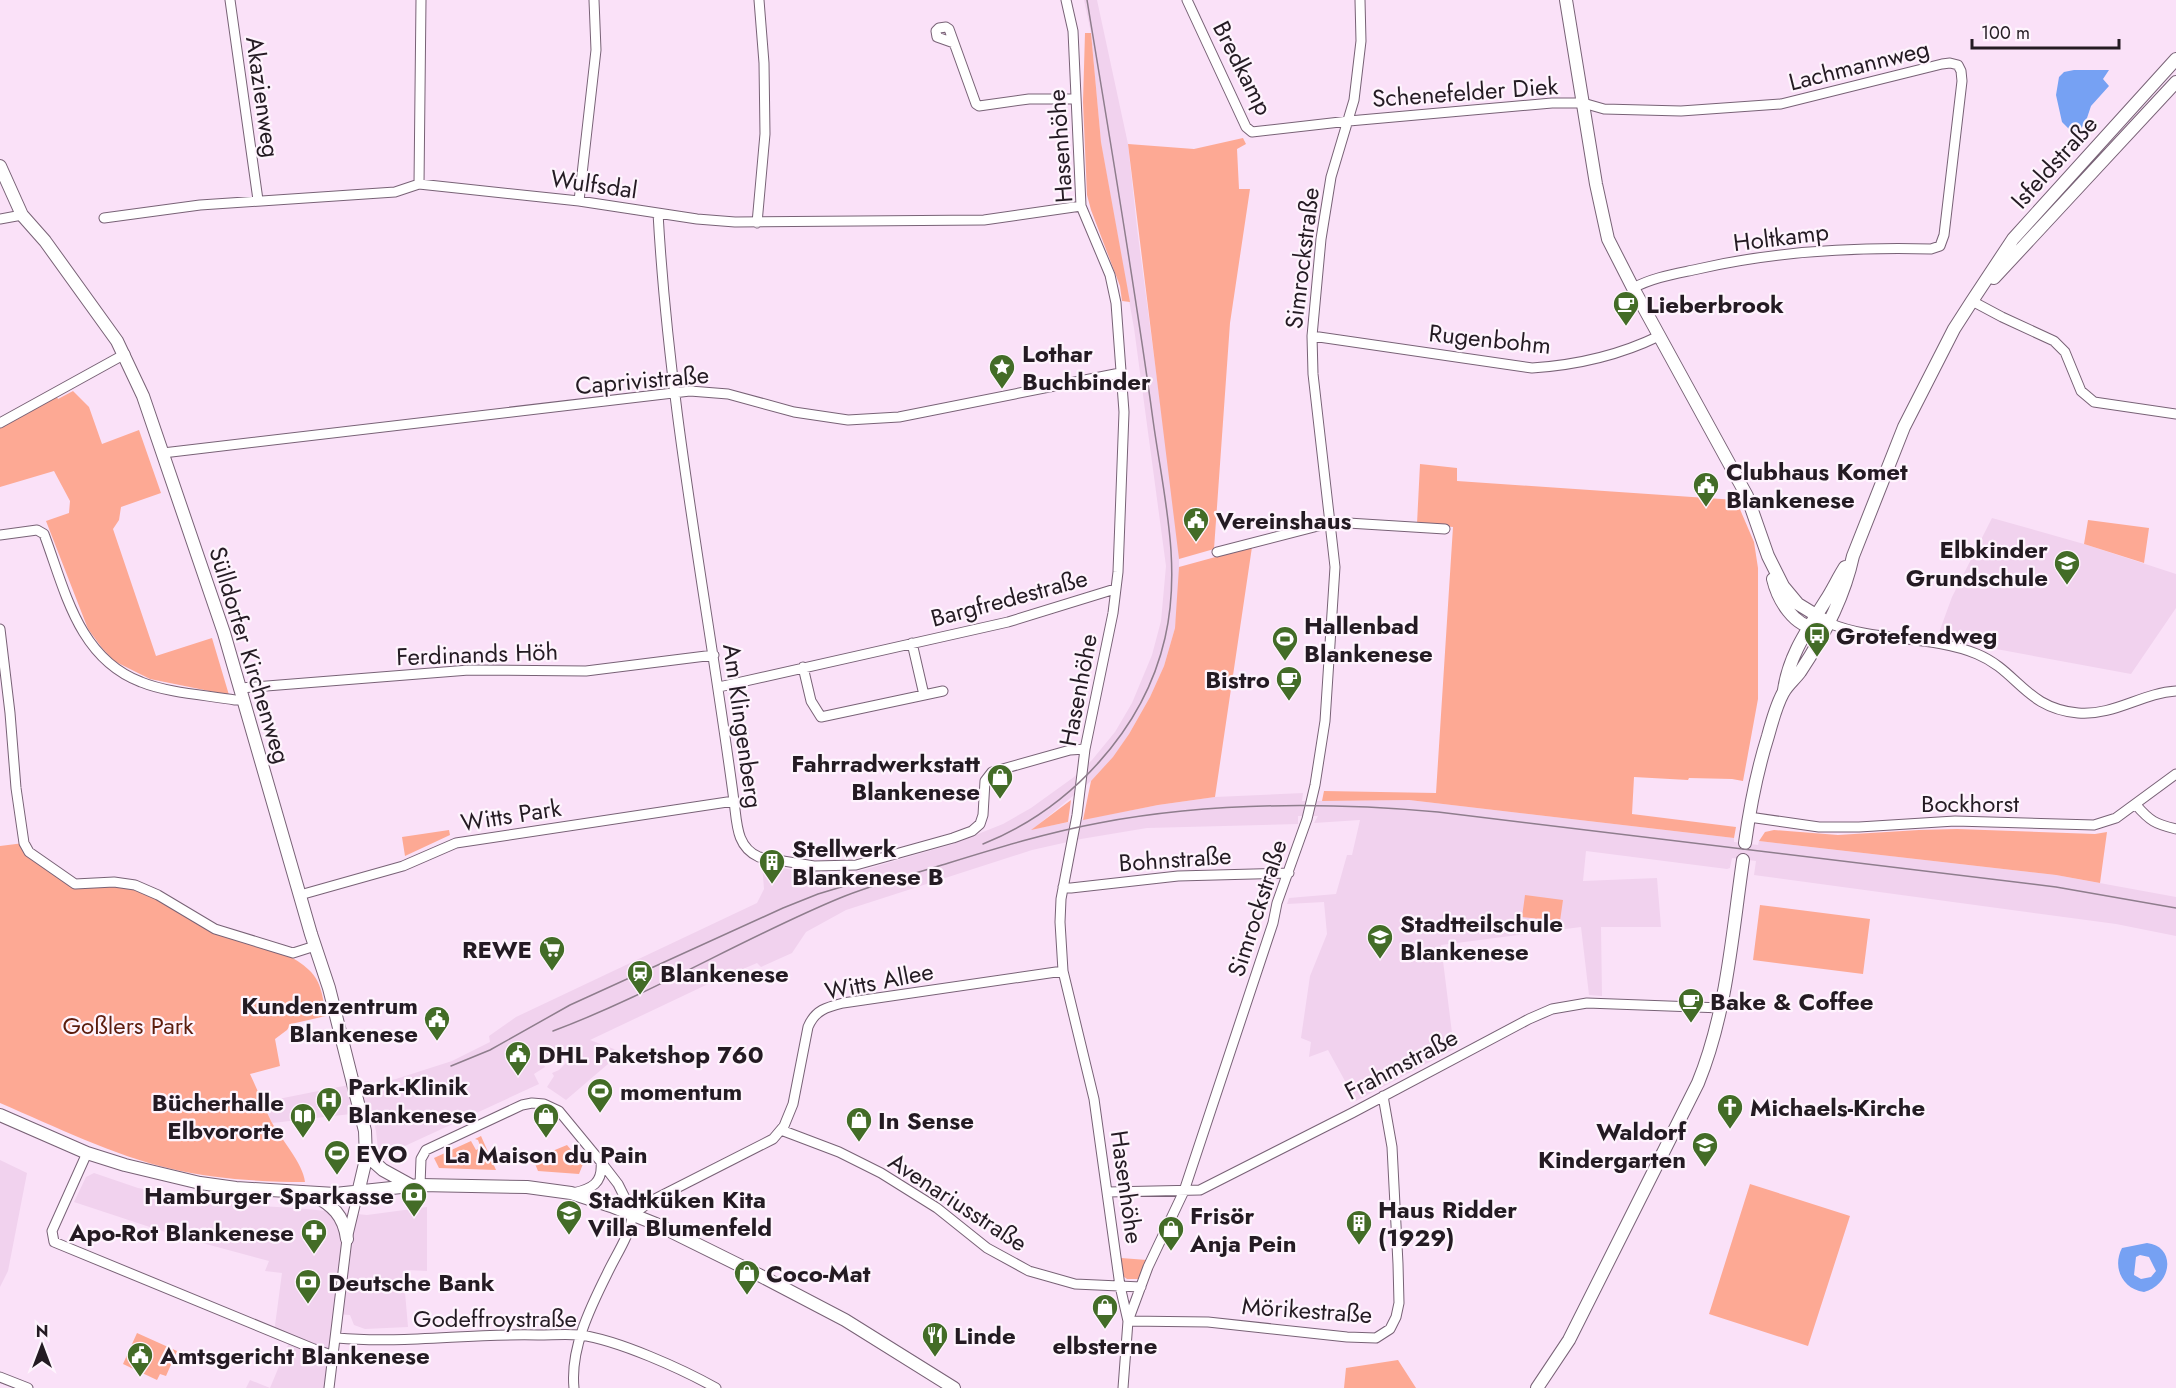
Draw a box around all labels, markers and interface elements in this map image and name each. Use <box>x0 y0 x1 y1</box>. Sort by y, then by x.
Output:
scale bar <box>1972 12 2119 50</box>
street label: Bredkamp <box>1204 15 1282 121</box>
text: 100 m <box>1981 20 2030 46</box>
street label: Lachmannweg <box>1785 31 1933 99</box>
street label: Akazienweg <box>237 34 289 160</box>
street label: Schenefelder Diek <box>1371 68 1560 116</box>
street label: Hasenhöhe <box>1039 88 1081 204</box>
street label: Isfeldstraße <box>2002 108 2106 216</box>
street label: Wulfsdal <box>548 161 640 207</box>
street label: Simrockstraße <box>1276 185 1328 331</box>
street label: Holtkamp <box>1731 214 1831 260</box>
place label: Lieberbrook <box>1646 287 1784 322</box>
cafe icon: Lieberbrook <box>1611 289 1641 327</box>
street label: Rugenbohm <box>1427 315 1553 363</box>
place label: Lothar Buchbinder <box>1022 336 1151 399</box>
place icon: Lothar Buchbinder <box>987 352 1017 390</box>
street label: Caprivistraße <box>574 357 710 403</box>
place label: Clubhaus Komet Blankenese <box>1726 454 1908 517</box>
public building icon: Clubhaus Komet Blankenese <box>1691 470 1721 508</box>
place label: Vereinshaus <box>1215 503 1351 538</box>
public building icon: Vereinshaus <box>1181 505 1211 543</box>
place label: Elbkinder Grundschule <box>1906 532 2048 595</box>
street label: Sülldorfer Kirchenweg <box>200 542 300 768</box>
school or university icon: Elbkinder Grundschule <box>2052 548 2082 586</box>
street label: Bargfredestraße <box>927 560 1091 636</box>
place label: Hallenbad Blankenese <box>1304 608 1433 671</box>
place label: Grotefendweg <box>1836 618 1998 653</box>
bus stop icon: Grotefendweg <box>1802 620 1832 658</box>
sports icon: Hallenbad Blankenese <box>1270 624 1300 662</box>
street label: Hasenhöhe <box>1050 631 1106 749</box>
street label: Ferdinands Höh <box>395 634 559 674</box>
street label: Am Klingenberg <box>714 641 772 811</box>
place label: Bistro <box>1205 662 1270 697</box>
cafe icon: Bistro <box>1274 664 1304 702</box>
place label: Fahrradwerkstatt Blankenese <box>791 746 980 809</box>
shop icon: Fahrradwerkstatt Blankenese <box>985 762 1015 800</box>
street label: Bockhorst <box>1921 786 2019 821</box>
street label: Witts Park <box>458 790 564 840</box>
place label: Stellwerk Blankenese B <box>792 831 944 894</box>
street label: Simrockstraße <box>1218 835 1296 981</box>
street label: Bohnstraße <box>1118 838 1232 880</box>
building icon: Stellwerk Blankenese B <box>757 847 787 885</box>
place label: Stadtteilschule Blankenese <box>1400 906 1563 969</box>
school or university icon: Stadtteilschule Blankenese <box>1365 922 1395 960</box>
place label: REWE <box>462 932 532 967</box>
supermarket icon: REWE <box>537 934 567 972</box>
street label: Witts Allee <box>822 953 936 1009</box>
place label: Blankenese <box>660 956 789 991</box>
station icon: Blankenese <box>625 958 655 996</box>
place label: Bake & Coffee <box>1710 984 1874 1019</box>
cafe icon: Bake & Coffee <box>1676 986 1706 1024</box>
place label: Kundenzentrum Blankenese <box>241 988 418 1051</box>
public building icon: Kundenzentrum Blankenese <box>422 1004 452 1042</box>
park label: Goßlers Park <box>62 1008 194 1043</box>
street label: Frahmstraße <box>1338 1019 1464 1109</box>
place label: DHL Paketshop 760 <box>538 1037 764 1072</box>
public building icon: DHL Paketshop 760 <box>503 1039 533 1077</box>
place label: Park-Klinik Blankenese <box>348 1069 477 1132</box>
place label: momentum <box>620 1074 742 1109</box>
sports icon: momentum <box>585 1076 615 1114</box>
place label: Bücherhalle Elbvororte <box>152 1085 284 1148</box>
hospital icon: Park-Klinik Blankenese <box>314 1085 344 1123</box>
place label: Michaels-Kirche <box>1750 1090 1925 1125</box>
church icon: Michaels-Kirche <box>1715 1092 1745 1130</box>
library icon: Bücherhalle Elbvororte <box>288 1101 318 1139</box>
shop icon: La Maison du Pain <box>531 1101 561 1139</box>
place label: In Sense <box>878 1103 974 1138</box>
shop icon: In Sense <box>844 1105 874 1143</box>
place label: Waldorf Kindergarten <box>1538 1114 1688 1177</box>
street label: Hasenhöhe <box>1102 1128 1152 1246</box>
school or university icon: Waldorf Kindergarten <box>1690 1130 1720 1168</box>
place label: EVO <box>356 1136 407 1171</box>
place label: La Maison du Pain <box>444 1137 648 1172</box>
sports icon: EVO <box>322 1138 352 1176</box>
street label: Avenariusstraße <box>882 1144 1034 1260</box>
place label: Hamburger Sparkasse <box>144 1178 394 1213</box>
bank icon: Hamburger Sparkasse <box>399 1180 429 1218</box>
place label: Stadtküken Kita Villa Blumenfeld <box>587 1182 772 1245</box>
place label: Haus Ridder (1929) <box>1378 1192 1517 1255</box>
school or university icon: Stadtküken Kita Villa Blumenfeld <box>554 1198 584 1236</box>
place label: Frisör Anja Pein <box>1189 1198 1297 1261</box>
building icon: Haus Ridder (1929) <box>1344 1208 1374 1246</box>
shop icon: Frisör Anja Pein <box>1156 1214 1186 1252</box>
place label: Apo-Rot Blankenese <box>68 1215 294 1250</box>
pharmacy icon: Apo-Rot Blankenese <box>299 1217 329 1255</box>
place label: Coco-Mat <box>766 1256 871 1291</box>
shop icon: Coco-Mat <box>732 1258 762 1296</box>
place label: Deutsche Bank <box>328 1265 495 1300</box>
bank icon: Deutsche Bank <box>293 1267 323 1305</box>
street label: Mörikestraße <box>1241 1288 1373 1332</box>
shop icon: elbsterne <box>1090 1292 1120 1330</box>
street label: Godeffroystraße <box>413 1301 577 1336</box>
north arrow <box>12 1316 72 1376</box>
place label: Linde <box>954 1318 1016 1353</box>
text: N <box>36 1320 48 1343</box>
restaurant icon: Linde <box>920 1320 950 1358</box>
place label: elbsterne <box>1053 1328 1157 1363</box>
place label: Amtsgericht Blankenese <box>159 1338 430 1373</box>
public building icon: Amtsgericht Blankenese <box>125 1340 155 1378</box>

